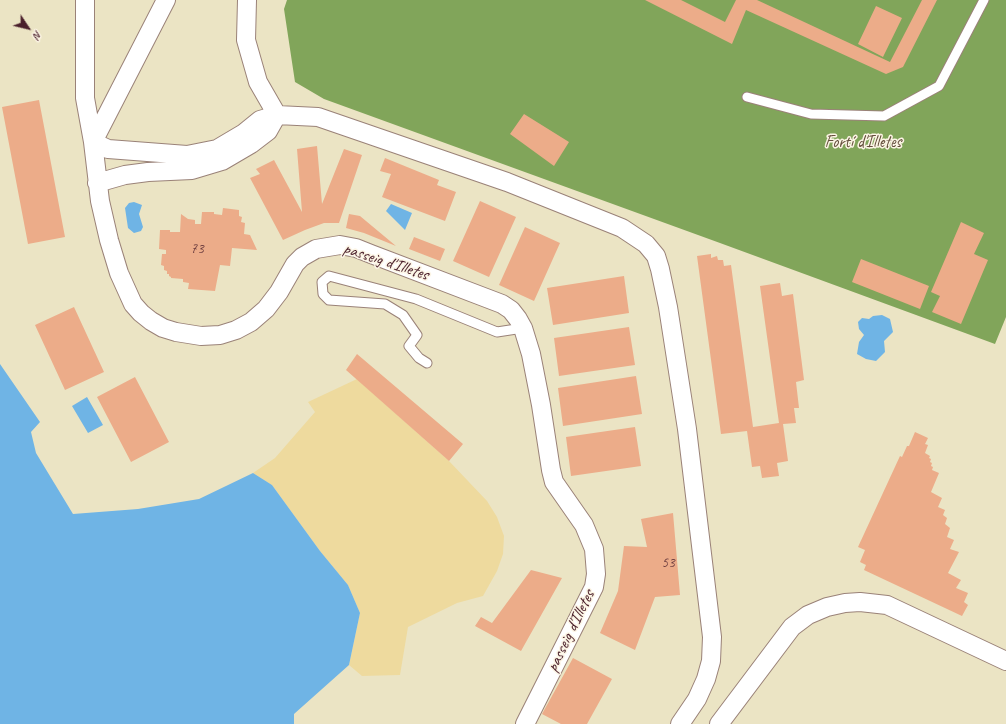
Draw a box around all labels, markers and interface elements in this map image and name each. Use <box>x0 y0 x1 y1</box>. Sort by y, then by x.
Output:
north arrow <box>8 8 48 48</box>
text: N <box>30 28 46 42</box>
park label: Fortí d'Illetes <box>825 133 901 153</box>
street label: passeig d'Illetes <box>341 239 431 285</box>
house number: 73 <box>190 240 204 258</box>
house number: 53 <box>661 554 675 572</box>
street label: passeig d'Illetes <box>542 587 600 675</box>

